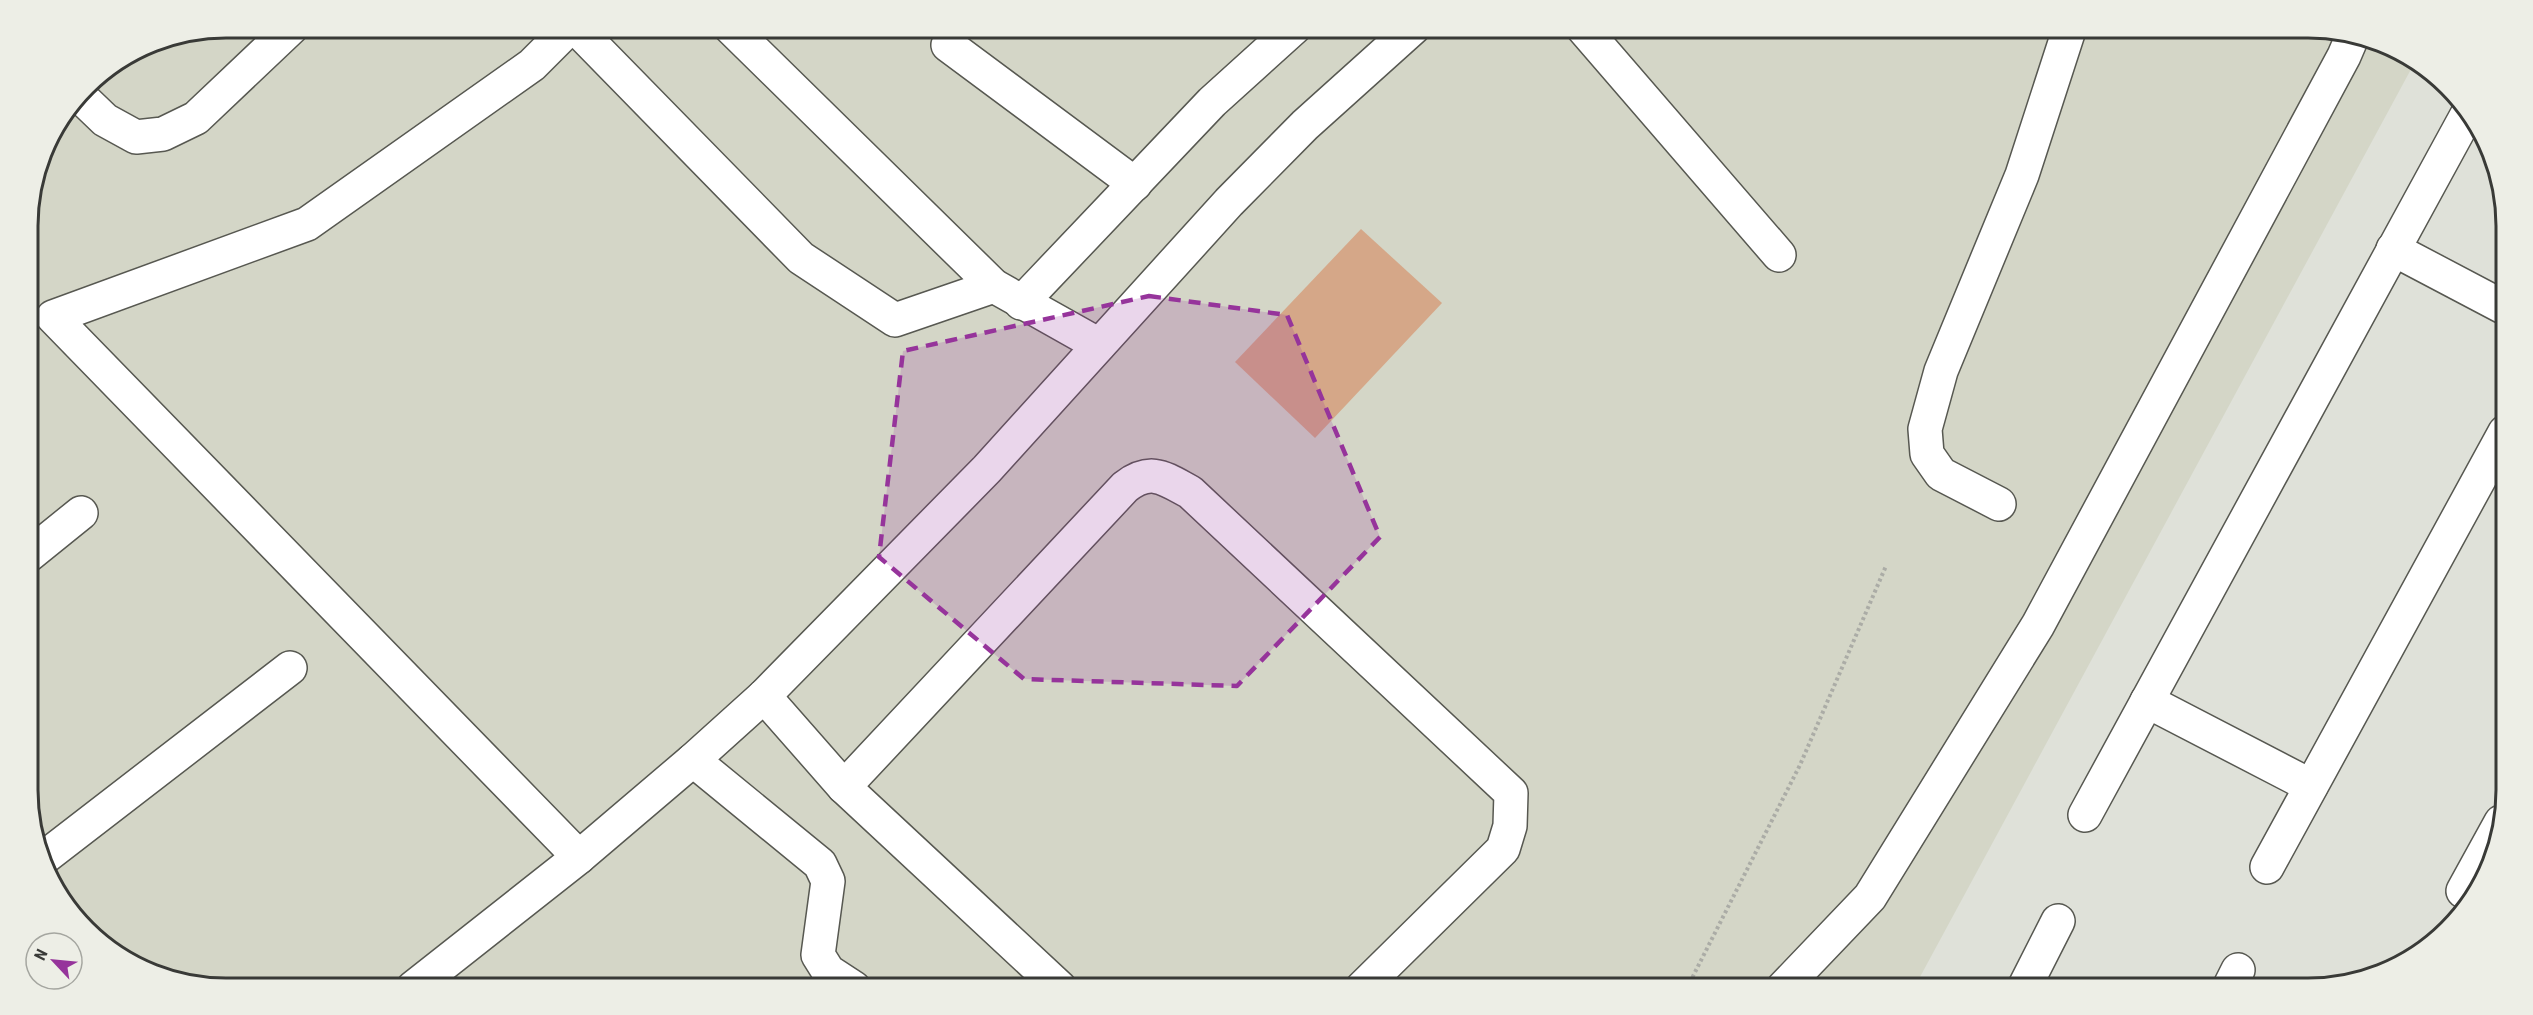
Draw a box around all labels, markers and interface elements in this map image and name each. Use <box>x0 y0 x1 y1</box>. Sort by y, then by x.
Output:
north arrow <box>24 931 84 991</box>
text: N <box>30 946 52 963</box>

